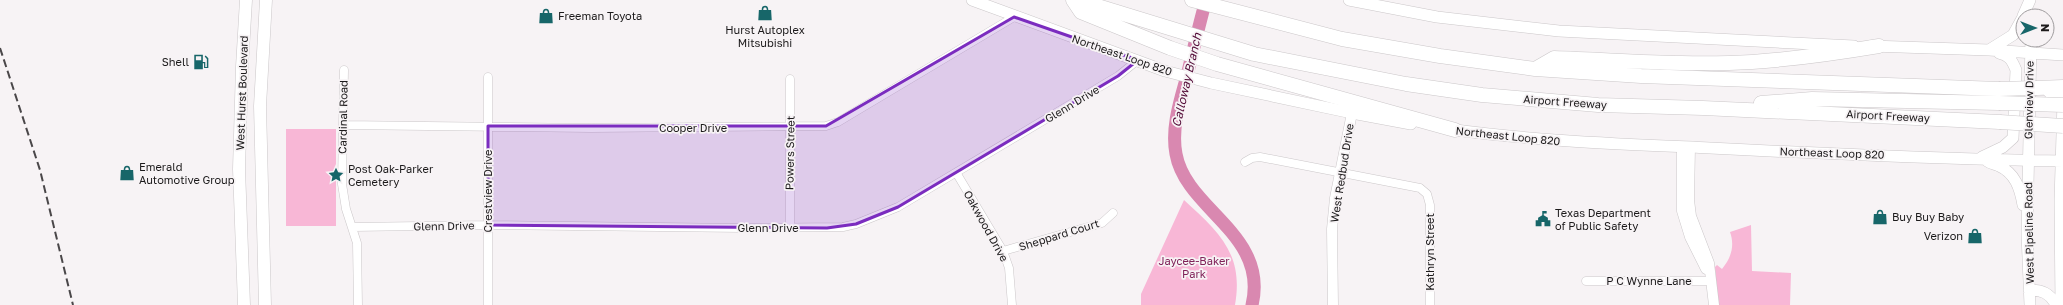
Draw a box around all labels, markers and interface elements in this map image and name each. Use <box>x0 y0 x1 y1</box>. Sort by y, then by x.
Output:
shop icon: Hurst Autoplex Mitsubishi <box>756 4 774 22</box>
shop icon: Freeman Toyota <box>537 7 555 25</box>
north arrow <box>2015 8 2055 48</box>
place label: Freeman Toyota <box>558 9 642 22</box>
place label: Hurst Autoplex Mitsubishi <box>725 23 805 49</box>
text: N <box>2039 24 2052 32</box>
street label: Northeast Loop 820 <box>1070 31 1174 78</box>
water label: Calloway Branch <box>1168 31 1205 128</box>
street label: West Hurst Boulevard <box>233 35 250 151</box>
fuel station icon: Shell <box>192 53 210 71</box>
place label: Shell <box>162 55 189 68</box>
street label: Glenview Drive <box>2021 61 2036 139</box>
street label: Cardinal Road <box>335 80 350 154</box>
street label: Glenn Drive <box>1042 82 1101 125</box>
street label: Airport Freeway <box>1523 92 1607 111</box>
street label: Airport Freeway <box>1846 107 1930 124</box>
street label: Powers Street <box>782 116 797 190</box>
street label: Cooper Drive <box>659 121 727 134</box>
street label: West Redbud Drive <box>1327 122 1356 223</box>
street label: Northeast Loop 820 <box>1455 124 1561 147</box>
street label: Northeast Loop 820 <box>1779 144 1885 161</box>
street label: Crestview Drive <box>481 150 494 232</box>
place label: Emerald Automotive Group <box>139 160 235 186</box>
place label: Post Oak-Parker Cemetery <box>348 162 434 188</box>
shop icon: Emerald Automotive Group <box>118 164 136 182</box>
place icon: Post Oak-Parker Cemetery <box>327 166 345 184</box>
street label: West Pipeline Road <box>2021 182 2036 284</box>
street label: Oakwood Drive <box>961 188 1011 264</box>
place label: Texas Department of Public Safety <box>1555 206 1651 232</box>
shop icon: Buy Buy Baby <box>1871 208 1889 226</box>
public building icon: Texas Department of Public Safety <box>1534 210 1552 228</box>
place label: Buy Buy Baby <box>1892 210 1964 223</box>
street label: Kathryn Street <box>1423 213 1436 291</box>
street label: Sheppard Court <box>1017 216 1101 253</box>
street label: Glenn Drive <box>413 218 475 233</box>
street label: Glenn Drive <box>737 221 799 234</box>
shop icon: Verizon <box>1966 227 1984 245</box>
place label: Verizon <box>1924 229 1963 242</box>
park label: Jaycee-Baker Park <box>1158 254 1230 280</box>
street label: P C Wynne Lane <box>1606 274 1692 287</box>

